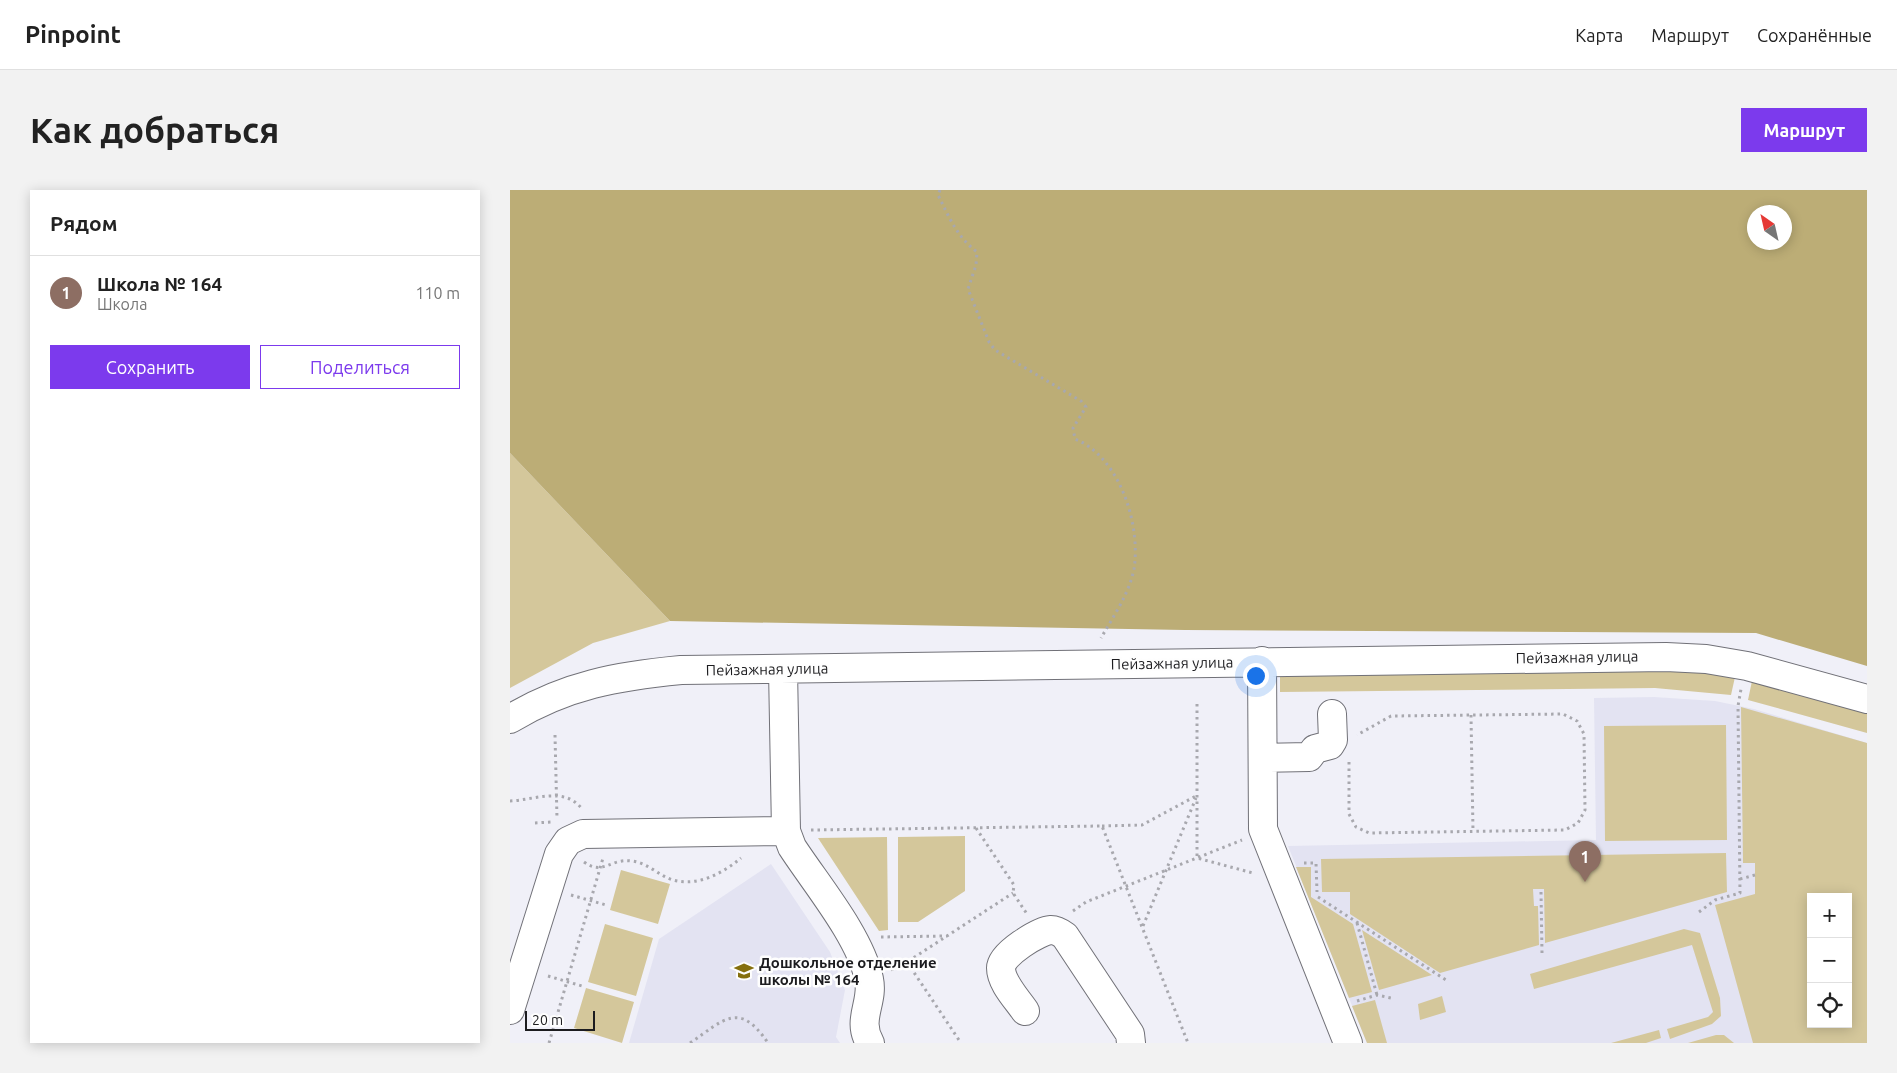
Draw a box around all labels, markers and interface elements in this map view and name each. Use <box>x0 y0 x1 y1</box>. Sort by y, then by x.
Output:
text: Pinpoint <box>25 21 121 48</box>
text: Карта <box>1575 25 1623 45</box>
text: Маршрут <box>1651 25 1729 45</box>
text: Сохранённые <box>1757 25 1872 45</box>
button: Маршрут <box>1741 108 1867 152</box>
text: Как добраться <box>30 110 279 150</box>
north arrow <box>1747 205 1792 250</box>
text: Рядом <box>50 211 118 235</box>
text: Школа № 164 <box>97 273 222 295</box>
text: 1 <box>61 284 71 302</box>
text: 110 m <box>415 284 460 302</box>
text: Школа <box>97 295 147 313</box>
button: Сохранить <box>50 345 250 389</box>
button: Поделиться <box>260 345 460 389</box>
street label: Пейзажная улица <box>1516 647 1638 667</box>
street label: Пейзажная улица <box>1111 653 1233 673</box>
street label: Пейзажная улица <box>706 659 828 679</box>
your location <box>1243 663 1269 689</box>
pin: 1 <box>1569 841 1601 882</box>
map controls <box>1807 893 1852 1028</box>
button: + <box>1807 893 1852 938</box>
button: − <box>1807 938 1852 983</box>
place label: Дошкольное отделение школы № 164 <box>759 954 937 988</box>
school or university icon: Дошкольное отделение школы № 164 <box>733 960 755 982</box>
button: locate <box>1807 983 1852 1028</box>
scale bar <box>525 1008 595 1031</box>
text: 20 m <box>532 1012 563 1028</box>

